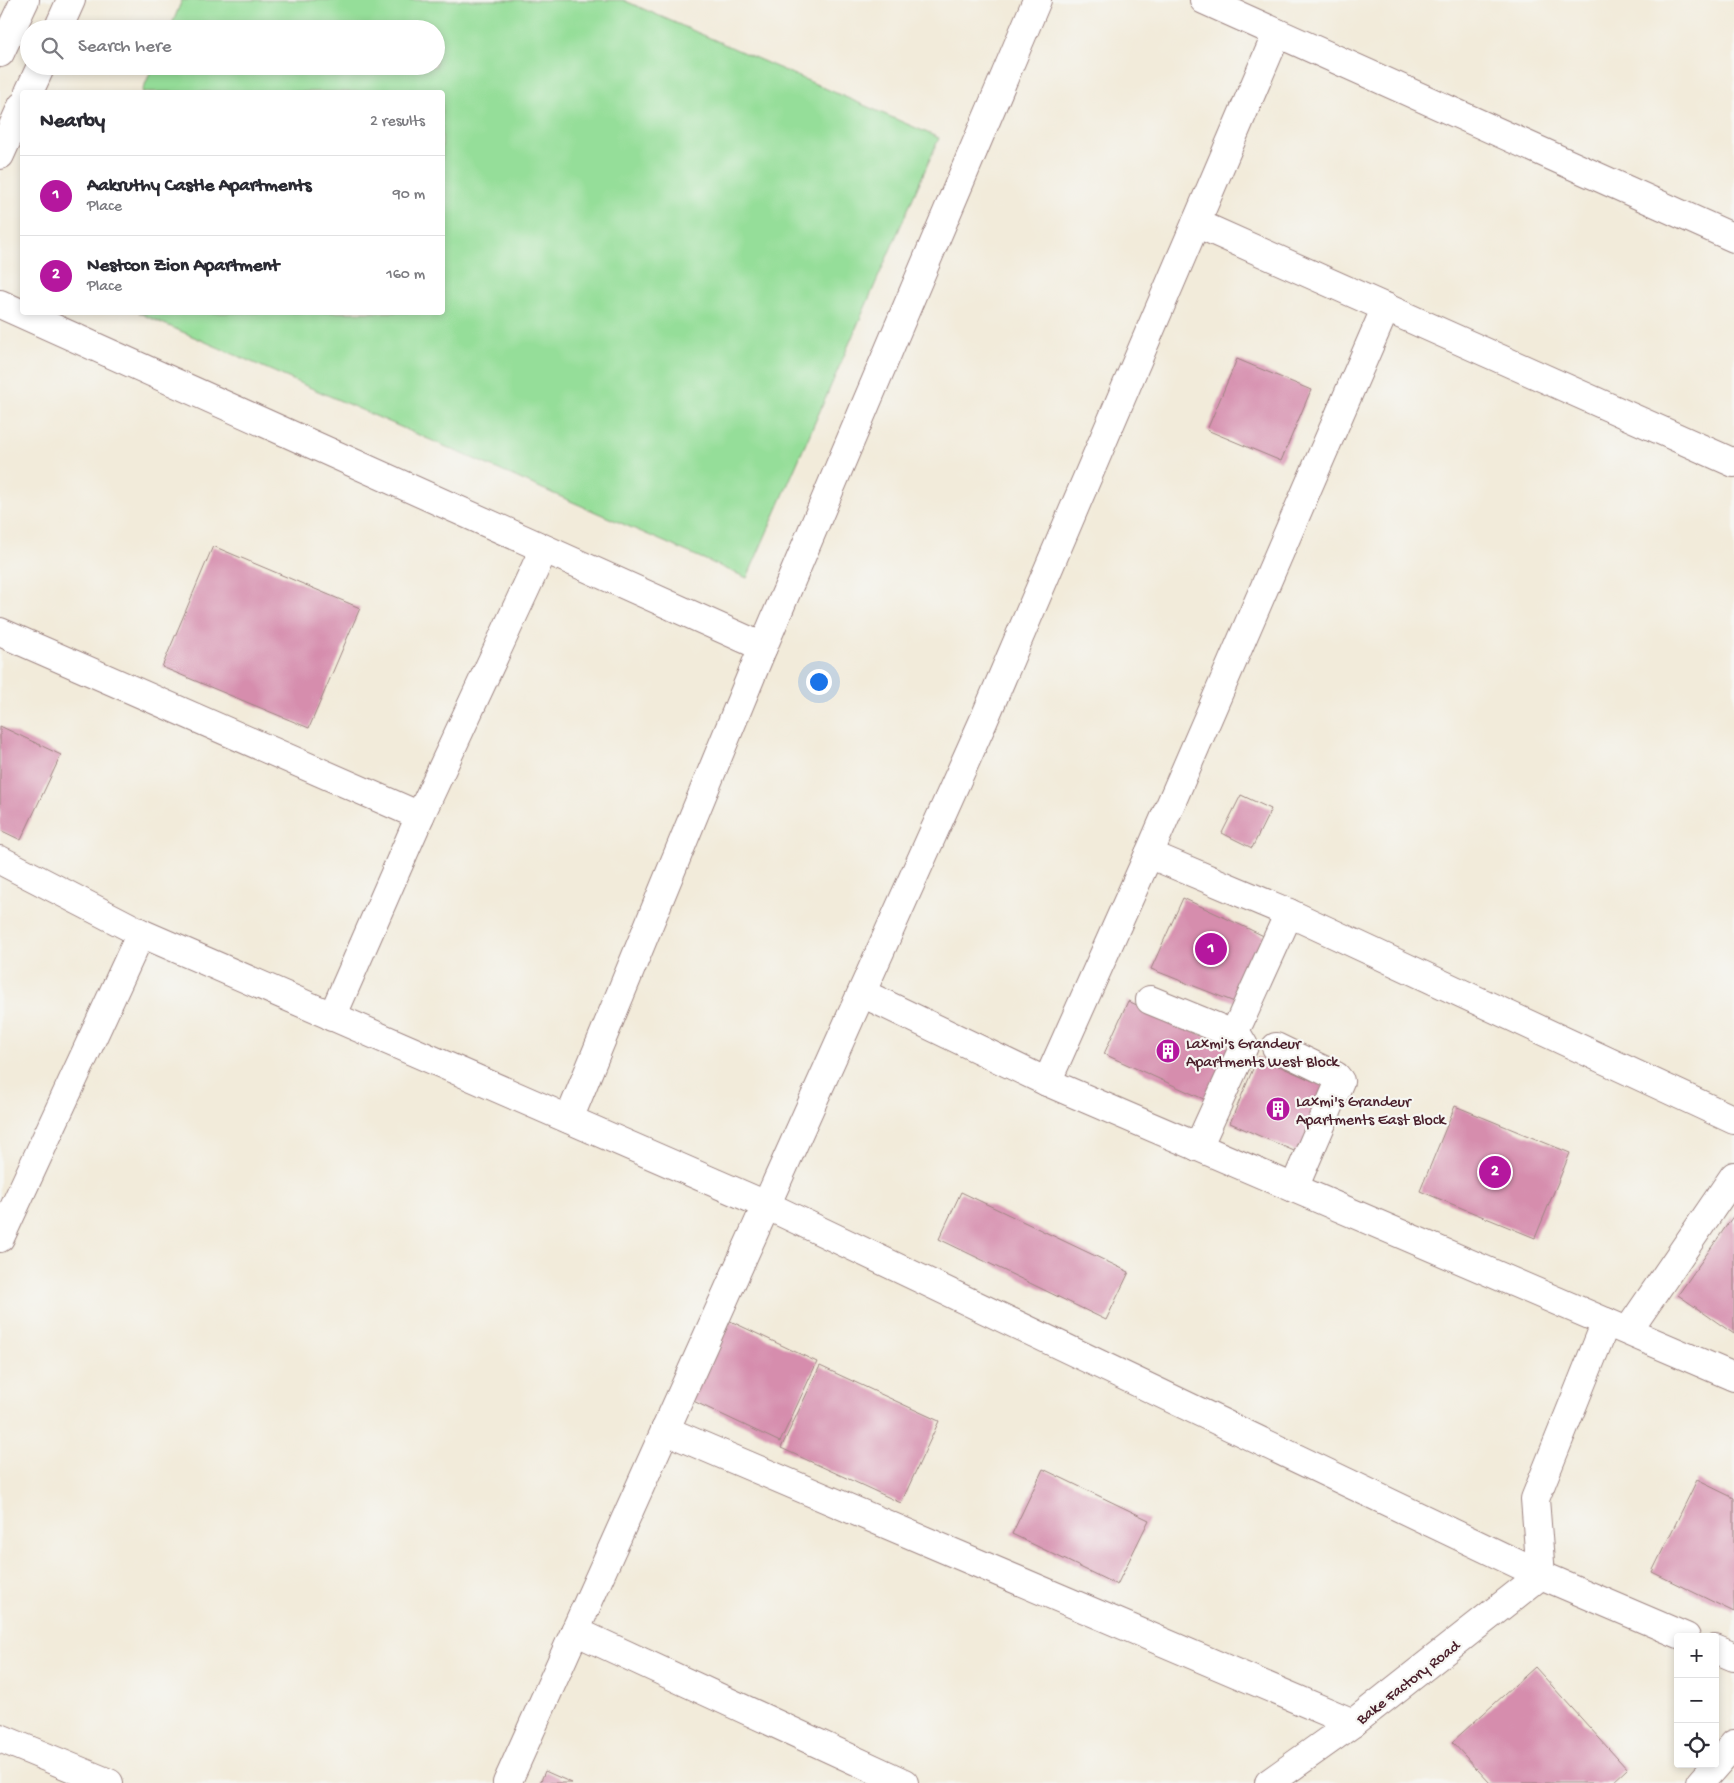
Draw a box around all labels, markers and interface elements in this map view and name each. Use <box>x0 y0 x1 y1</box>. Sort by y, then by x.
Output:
search box <box>20 20 445 75</box>
icon: search <box>38 34 66 62</box>
text: Search here <box>78 36 172 59</box>
text: Nearby <box>40 110 105 135</box>
text: 2 results <box>370 113 425 132</box>
text: Aakruthy Castle Apartments <box>87 175 311 198</box>
text: 1 <box>53 186 59 205</box>
text: 90 m <box>393 186 425 205</box>
text: Place <box>87 198 122 217</box>
text: Nestcon Zion Apartment <box>87 255 279 278</box>
text: 2 <box>52 266 60 285</box>
text: 160 m <box>386 266 425 285</box>
text: Place <box>87 278 122 297</box>
your location <box>806 669 832 695</box>
pin: 1 <box>1195 930 1227 968</box>
place label: Laxmi's Grandeur Apartments West Block <box>1186 1036 1340 1073</box>
building icon: Laxmi's Grandeur Apartments West Block <box>1155 1038 1181 1064</box>
place label: Laxmi's Grandeur Apartments East Block <box>1296 1094 1447 1131</box>
building icon: Laxmi's Grandeur Apartments East Block <box>1265 1096 1291 1122</box>
pin: 2 <box>1479 1153 1511 1191</box>
map controls <box>1674 1633 1719 1768</box>
button: + <box>1674 1633 1719 1678</box>
street label: Bake Factory Road <box>1353 1637 1466 1731</box>
button: − <box>1674 1678 1719 1723</box>
button: locate <box>1674 1723 1719 1768</box>

